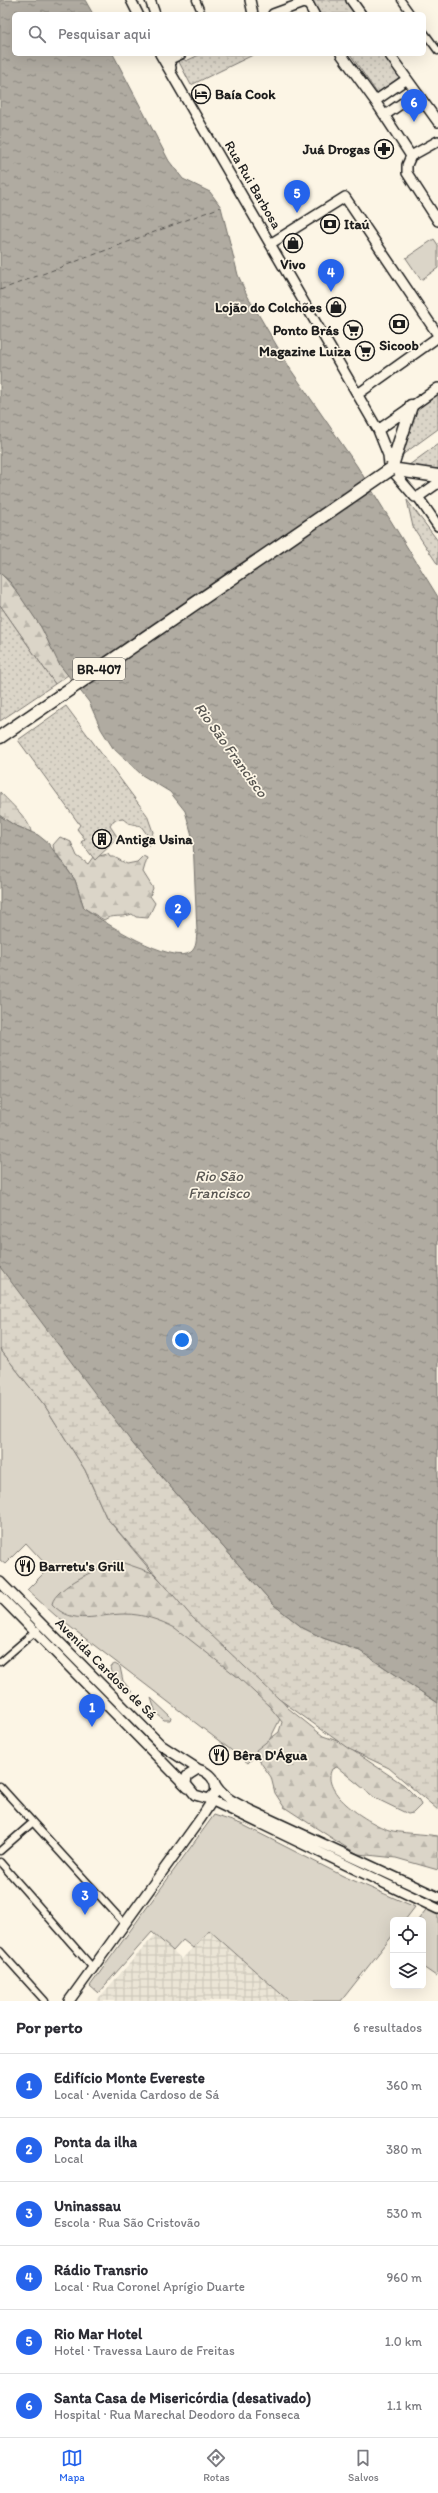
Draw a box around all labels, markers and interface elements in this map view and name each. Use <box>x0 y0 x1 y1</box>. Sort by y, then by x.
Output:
search box <box>12 12 426 56</box>
icon: search <box>26 23 48 45</box>
text: Pesquisar aqui <box>58 25 151 43</box>
hotel icon: Baía Cook <box>190 83 212 105</box>
place label: Baía Cook <box>215 86 276 103</box>
pin: 6 <box>401 89 427 122</box>
street label: Rua Rui Barbosa <box>221 138 285 233</box>
pharmacy icon: Juá Drogas <box>373 138 395 160</box>
place label: Juá Drogas <box>302 141 370 158</box>
pin: 5 <box>284 180 310 213</box>
bank icon: Itaú <box>319 213 341 235</box>
place label: Itaú <box>344 216 370 233</box>
shop icon: Vivo <box>282 232 304 254</box>
place label: Vivo <box>280 256 306 273</box>
pin: 4 <box>318 259 344 292</box>
shop icon: Lojão do Colchões <box>325 296 347 318</box>
place label: Lojão do Colchões <box>215 299 322 316</box>
bank icon: Sicoob <box>388 313 410 335</box>
supermarket icon: Ponto Brás <box>342 319 364 341</box>
place label: Ponto Brás <box>273 322 339 339</box>
place label: Sicoob <box>379 337 419 354</box>
supermarket icon: Magazine Luiza <box>354 340 376 362</box>
place label: Magazine Luiza <box>259 343 352 360</box>
road number: BR-407 <box>73 658 125 680</box>
water label: Rio São Francisco <box>191 699 272 801</box>
building icon: Antiga Usina <box>91 828 113 850</box>
place label: Antiga Usina <box>115 831 193 848</box>
pin: 2 <box>165 895 191 928</box>
water label: Rio São Francisco <box>188 1167 250 1202</box>
your location <box>172 1330 192 1350</box>
restaurant icon: Barretu's Grill <box>14 1555 36 1577</box>
place label: Barretu's Grill <box>39 1558 125 1575</box>
street label: Avenida Cardoso de Sá <box>52 1615 161 1724</box>
pin: 1 <box>79 1694 105 1727</box>
restaurant icon: Bêra D'Água <box>208 1744 230 1766</box>
place label: Bêra D'Água <box>233 1747 308 1764</box>
pin: 3 <box>72 1882 98 1915</box>
map controls <box>390 1917 426 1989</box>
button: locate <box>390 1917 426 1953</box>
button: layers <box>390 1953 426 1989</box>
text: Por perto <box>16 2017 83 2037</box>
text: 6 resultados <box>353 2020 422 2035</box>
text: Edifício Monte Evereste <box>54 2069 205 2087</box>
text: 1 <box>26 2078 32 2093</box>
text: 360 m <box>386 2078 422 2093</box>
text: Local · Avenida Cardoso de Sá <box>54 2087 219 2102</box>
text: Ponta da ilha <box>54 2133 137 2151</box>
text: 2 <box>26 2142 32 2157</box>
text: 380 m <box>386 2142 422 2157</box>
text: Local <box>54 2151 83 2166</box>
text: Uninassau <box>54 2197 121 2215</box>
text: 3 <box>25 2206 33 2221</box>
text: 530 m <box>386 2206 422 2221</box>
text: Escola · Rua São Cristovão <box>54 2215 200 2230</box>
text: Rádio Transrio <box>54 2261 148 2279</box>
text: 4 <box>25 2270 33 2285</box>
text: 960 m <box>386 2270 422 2285</box>
text: Local · Rua Coronel Aprígio Duarte <box>54 2279 245 2294</box>
text: Rio Mar Hotel <box>54 2325 142 2343</box>
text: 5 <box>26 2334 32 2349</box>
text: 1.0 km <box>385 2334 422 2349</box>
text: Hotel · Travessa Lauro de Freitas <box>54 2343 235 2358</box>
text: Santa Casa de Misericórdia (desativado) <box>54 2389 311 2407</box>
text: 6 <box>26 2398 32 2413</box>
text: 1.1 km <box>387 2398 422 2413</box>
text: Hospital · Rua Marechal Deodoro da Fonseca <box>54 2407 300 2422</box>
tab: Mapa <box>59 2447 85 2484</box>
tab: Rotas <box>203 2447 230 2484</box>
tab: Salvos <box>348 2447 379 2484</box>

